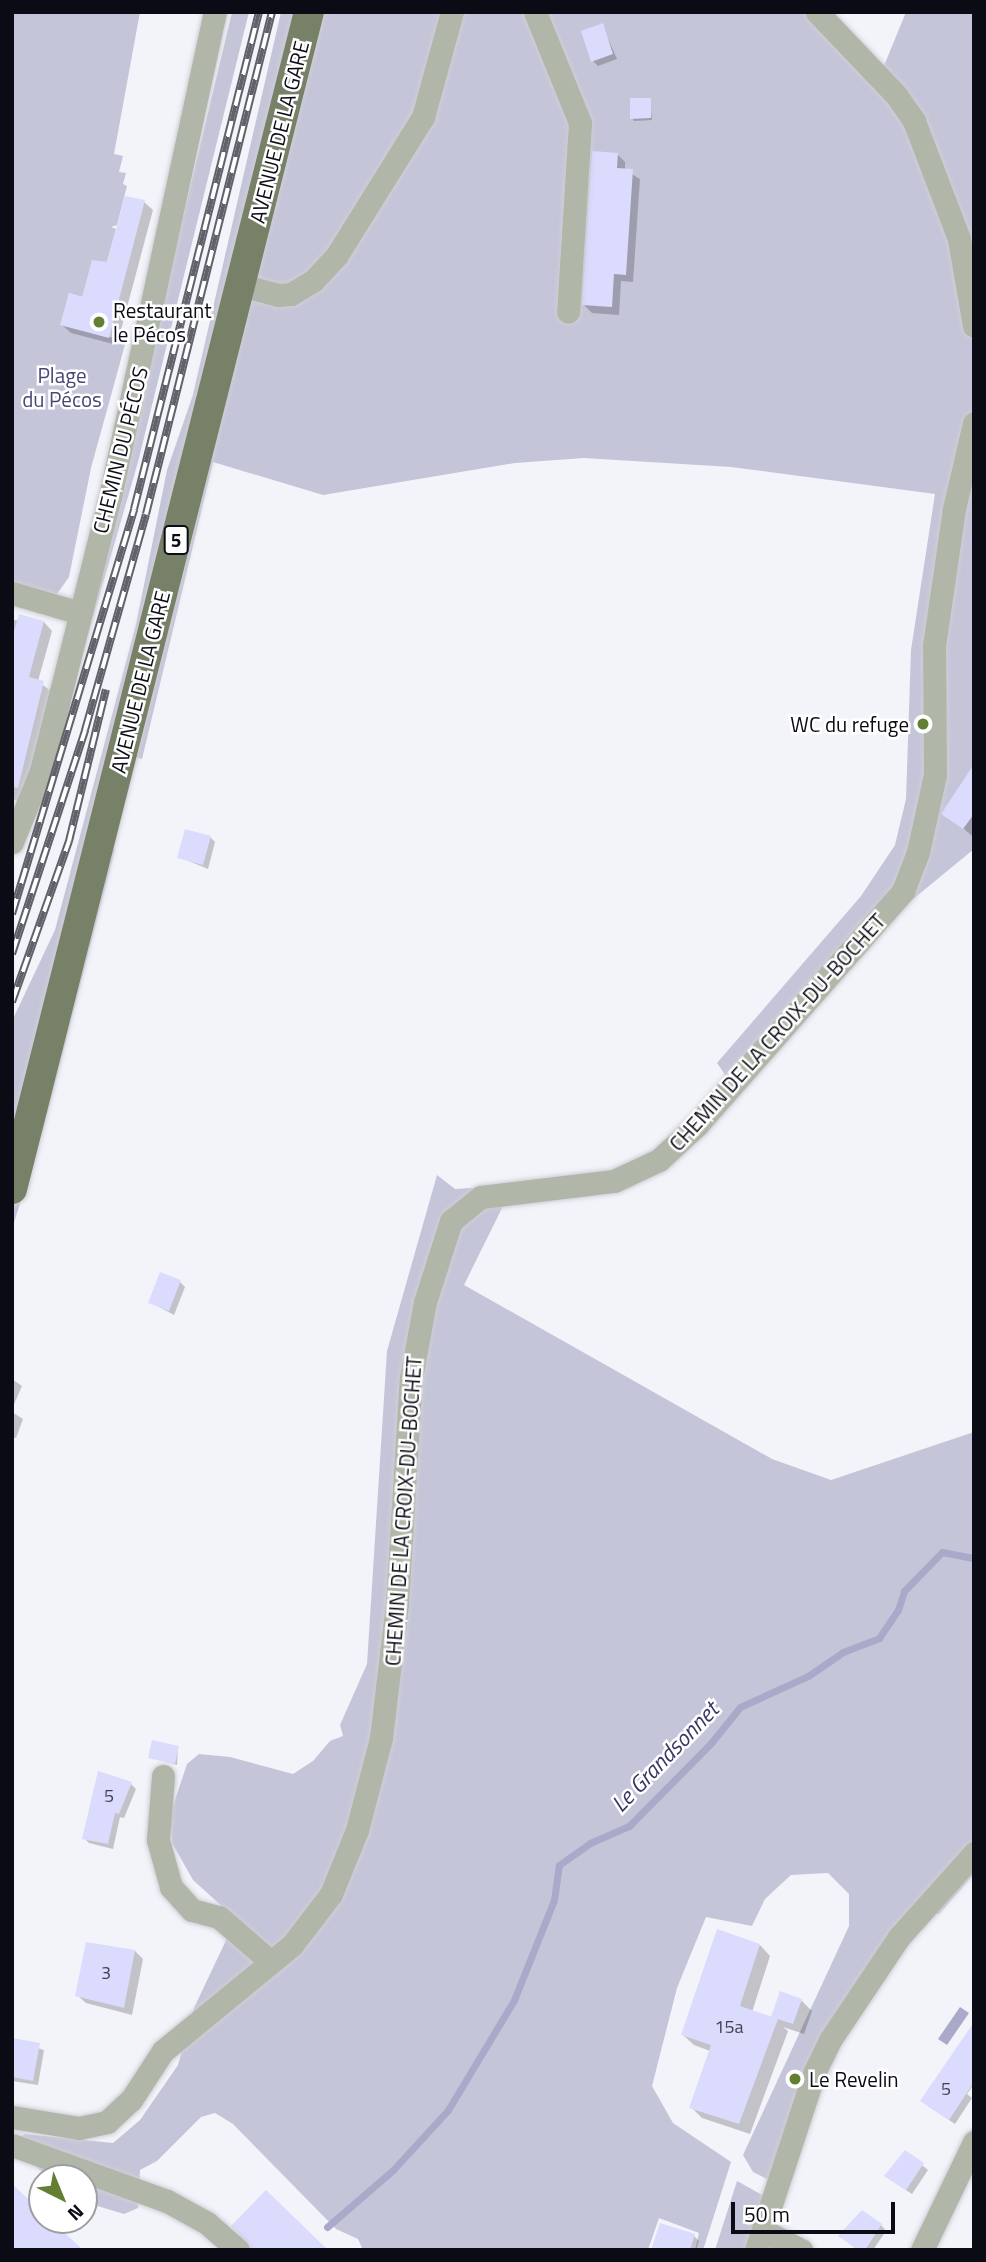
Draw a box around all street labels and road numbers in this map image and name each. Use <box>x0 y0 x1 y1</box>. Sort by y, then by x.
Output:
street label: AVENUE DE LA GARE <box>244 38 314 226</box>
street label: CHEMIN DU PÉCOS <box>87 364 153 536</box>
road number: 5 <box>162 524 190 555</box>
street label: AVENUE DE LA GARE <box>105 588 175 776</box>
street label: CHEMIN DE LA CROIX-DU-BOCHET <box>664 908 890 1156</box>
street label: CHEMIN DE LA CROIX-DU-BOCHET <box>380 1355 426 1667</box>

